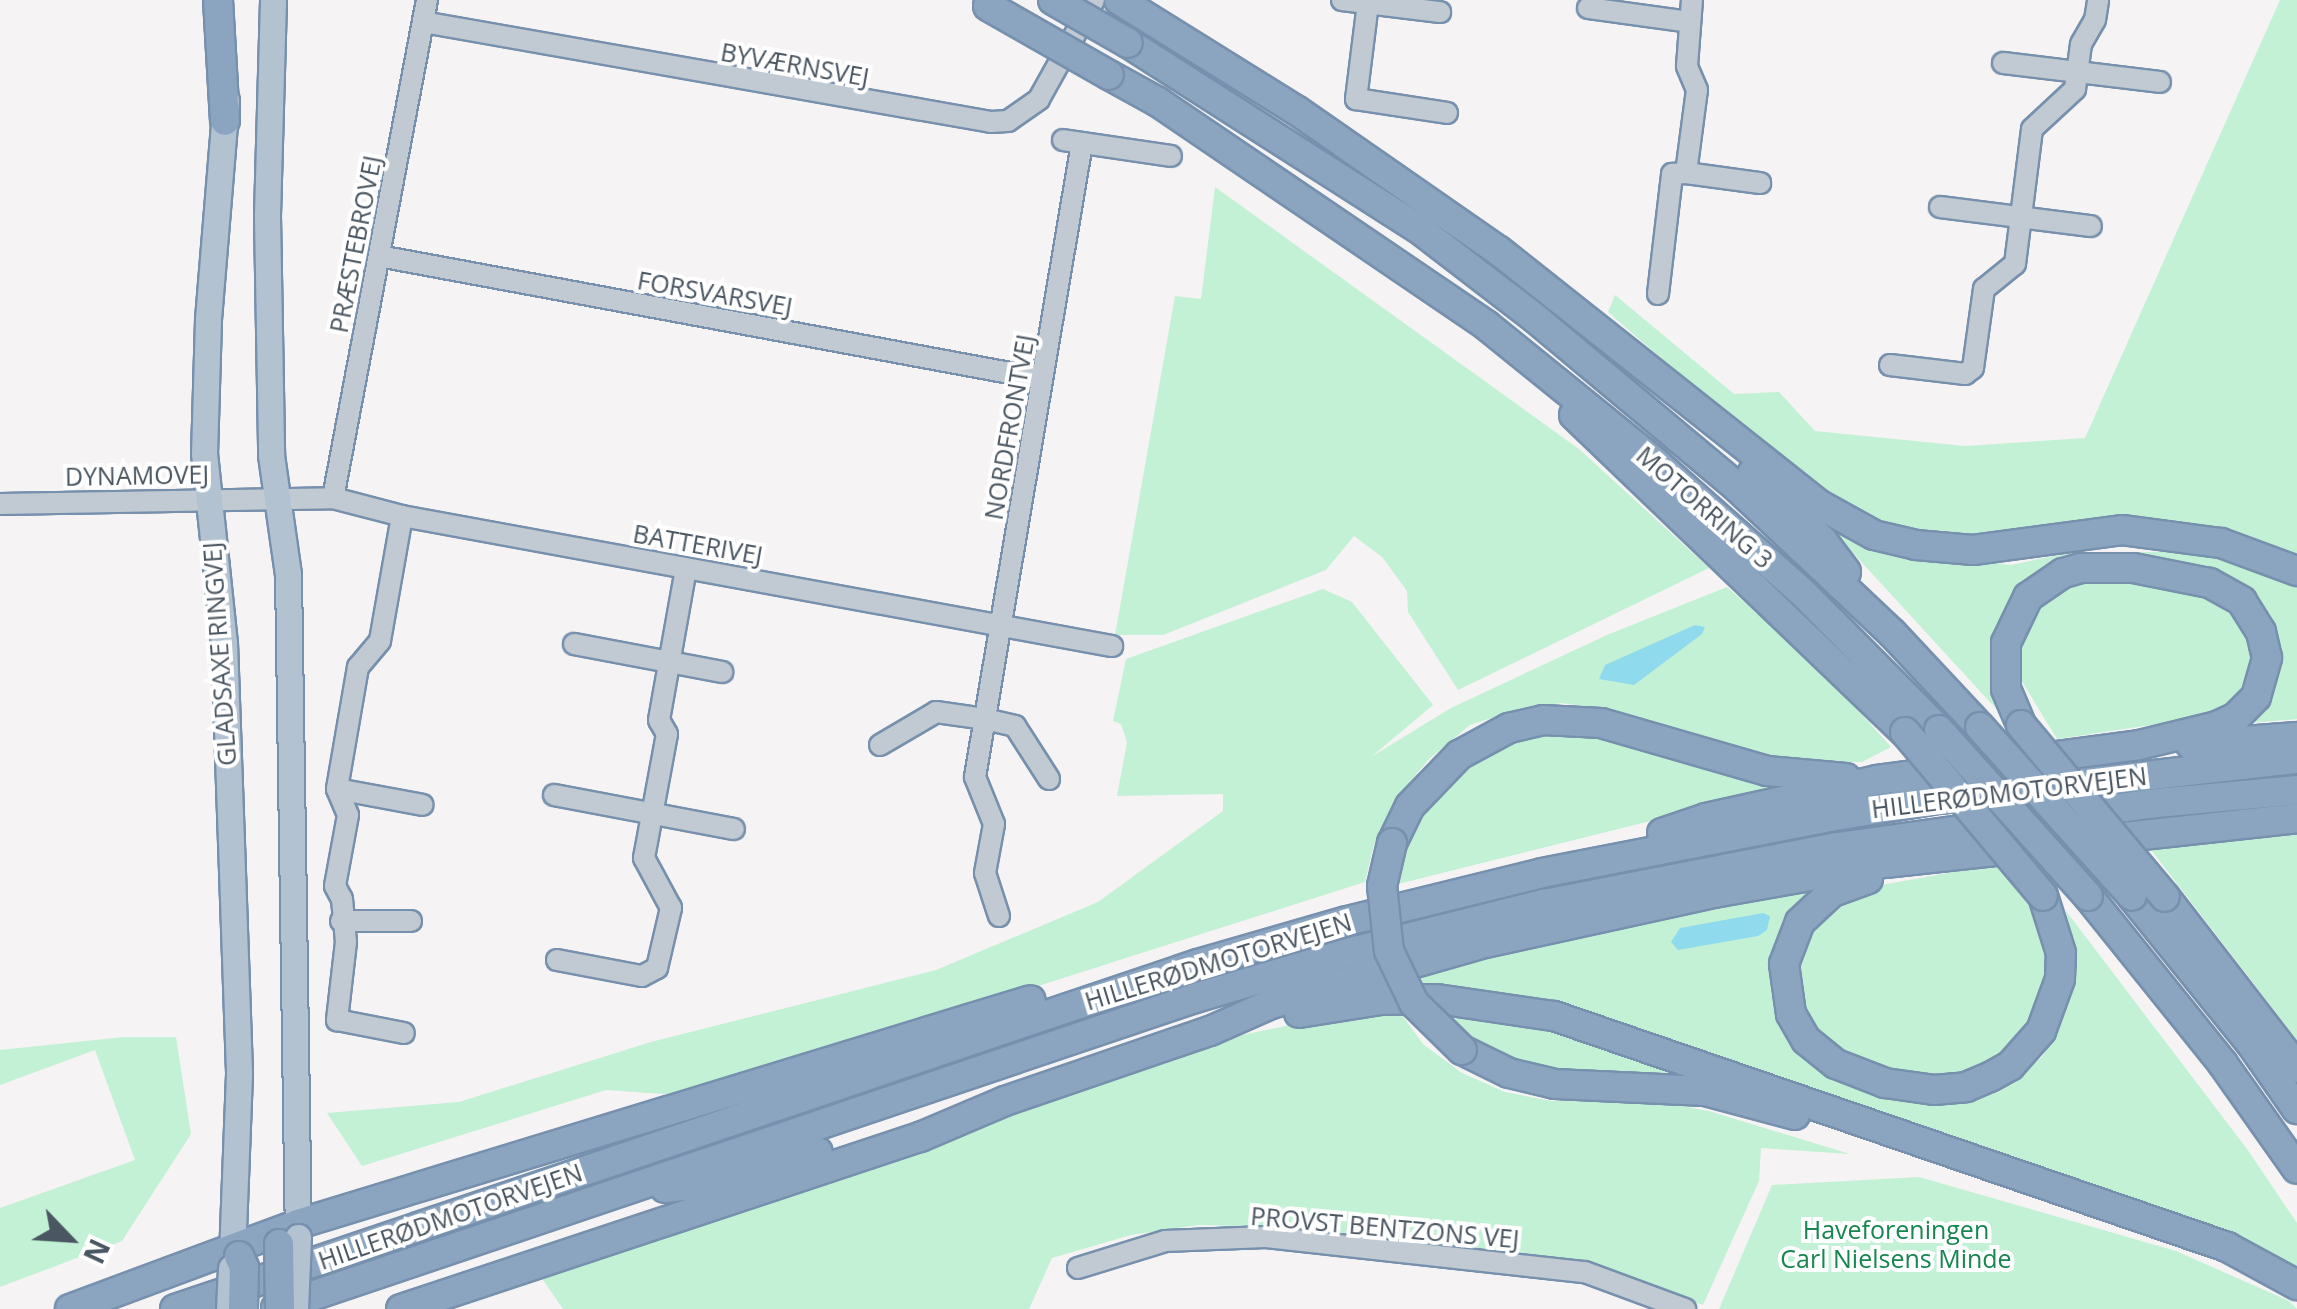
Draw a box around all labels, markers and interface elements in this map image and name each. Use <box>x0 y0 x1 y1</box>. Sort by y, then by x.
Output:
street label: BYVÆRNSVEJ <box>718 36 872 92</box>
street label: PRÆSTEBROVEJ <box>323 153 387 335</box>
street label: FORSVARSVEJ <box>635 265 795 321</box>
street label: NORDFRONTVEJ <box>978 332 1040 522</box>
street label: MOTORRING 3 <box>1631 440 1779 574</box>
street label: DYNAMOVEJ <box>65 459 209 491</box>
street label: BATTERIVEJ <box>631 518 765 570</box>
street label: GLADSAXE RINGVEJ <box>196 541 242 767</box>
street label: HILLERØDMOTORVEJEN <box>1870 760 2148 824</box>
street label: HILLERØDMOTORVEJEN <box>1081 906 1355 1016</box>
street label: HILLERØDMOTORVEJEN <box>314 1157 586 1275</box>
north arrow <box>20 1189 120 1289</box>
street label: PROVST BENTZONS VEJ <box>1249 1200 1521 1254</box>
park label: Haveforeningen Carl Nielsens Minde <box>1780 1215 2012 1274</box>
text: N <box>75 1233 119 1270</box>

